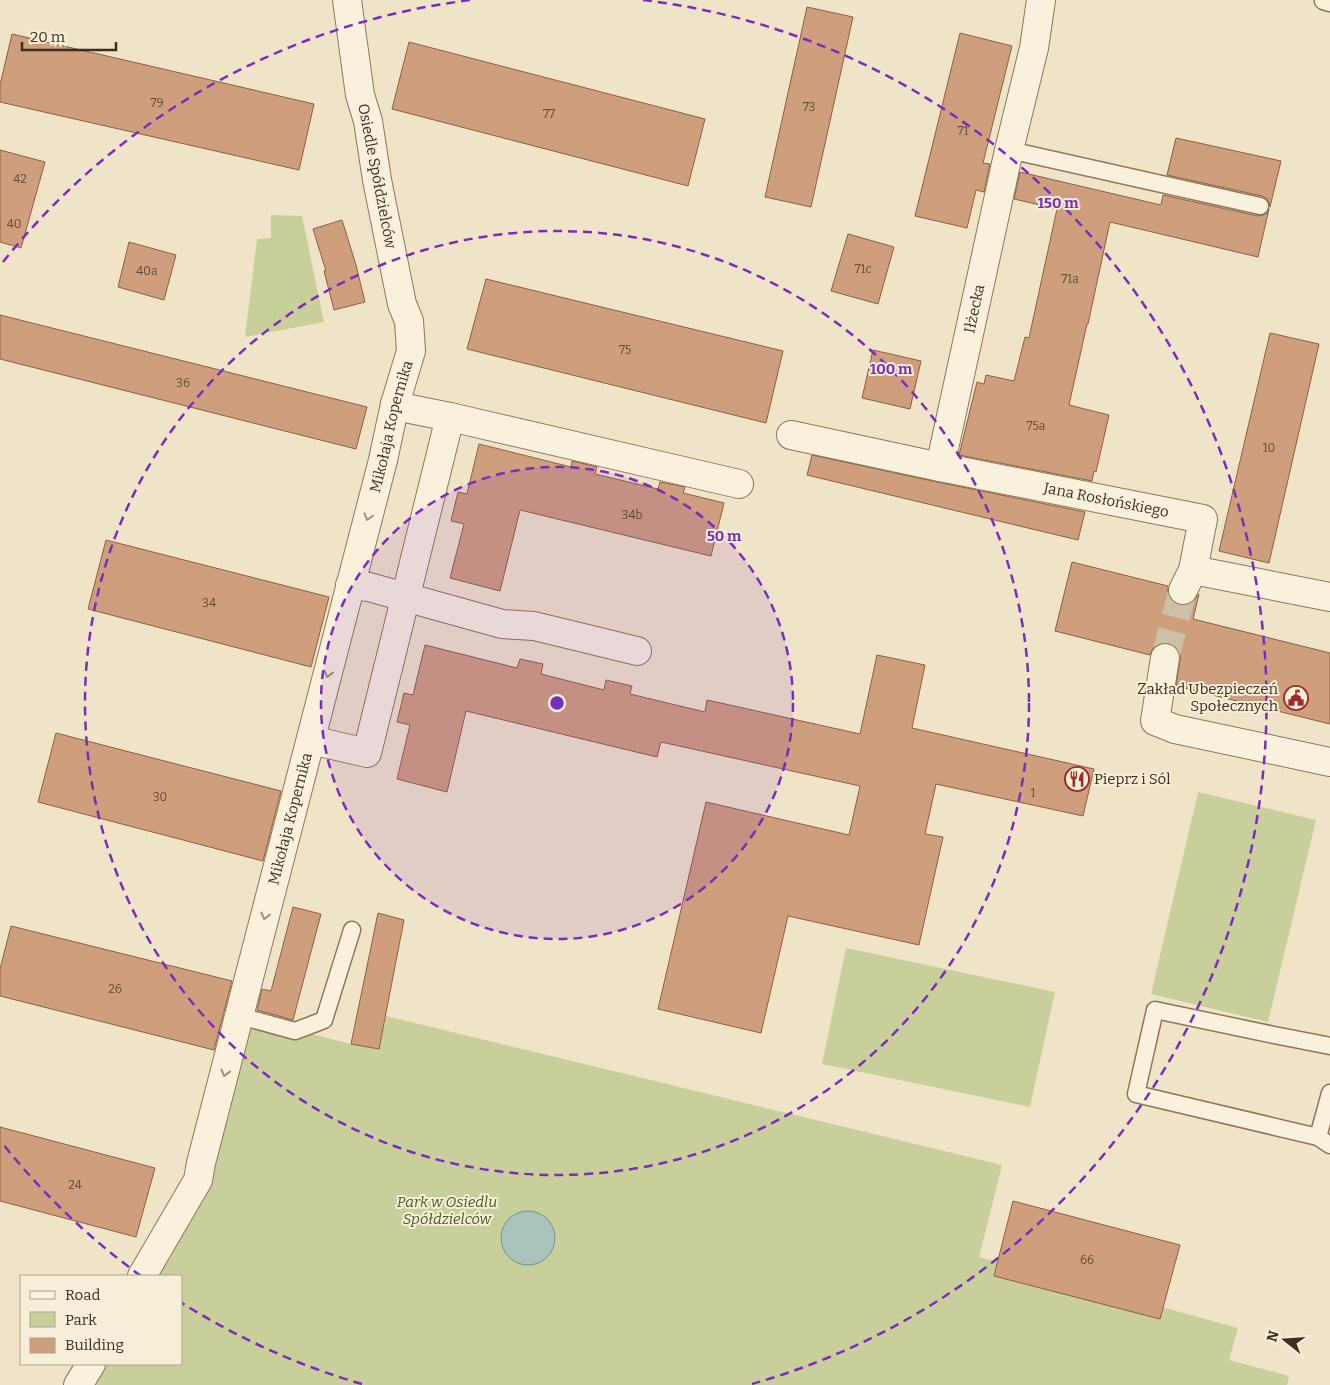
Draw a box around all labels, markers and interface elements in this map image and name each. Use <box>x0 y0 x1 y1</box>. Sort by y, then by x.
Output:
scale bar <box>22 20 116 52</box>
text: 20 m <box>30 28 66 46</box>
house number: 79 <box>151 96 163 110</box>
house number: 73 <box>803 100 815 114</box>
street label: Osiedle Spółdzielców <box>354 102 400 251</box>
house number: 77 <box>543 107 555 121</box>
house number: 71 <box>958 124 969 138</box>
house number: 42 <box>13 172 27 186</box>
text: 150 m <box>1037 194 1079 212</box>
house number: 40 <box>7 217 21 231</box>
house number: 71c <box>854 262 872 276</box>
house number: 40a <box>136 264 158 278</box>
house number: 71a <box>1061 272 1079 286</box>
street label: Iłżecka <box>960 283 989 335</box>
house number: 75 <box>619 343 631 357</box>
street label: Mikołaja Kopernika <box>366 358 417 495</box>
text: 100 m <box>870 360 913 378</box>
house number: 36 <box>176 376 190 390</box>
house number: 75a <box>1027 419 1046 433</box>
house number: 10 <box>1263 441 1275 455</box>
street label: Jana Rosłońskiego <box>1041 479 1170 521</box>
house number: 34b <box>622 508 642 522</box>
one-way arrow <box>364 512 374 520</box>
text: 50 m <box>707 527 742 545</box>
house number: 34 <box>202 596 216 610</box>
one-way arrow <box>323 669 333 677</box>
place label: Zakład Ubezpieczeń Społecznych <box>1137 680 1279 715</box>
public building icon: Zakład Ubezpieczeń Społecznych <box>1283 685 1309 711</box>
centre of rings <box>548 694 566 712</box>
street label: Mikołaja Kopernika <box>264 751 316 887</box>
restaurant icon: Pieprz i Sól <box>1064 766 1090 792</box>
place label: Pieprz i Sól <box>1094 770 1170 788</box>
house number: 1 <box>1031 786 1036 800</box>
house number: 30 <box>153 790 167 804</box>
one-way arrow <box>260 911 271 920</box>
house number: 26 <box>108 982 122 996</box>
one-way arrow <box>220 1069 230 1077</box>
house number: 24 <box>68 1178 82 1192</box>
park label: Park w Osiedlu Spółdzielców <box>397 1193 497 1228</box>
house number: 66 <box>1080 1253 1094 1267</box>
legend <box>20 1275 182 1365</box>
text: Road <box>65 1286 100 1304</box>
text: Park <box>65 1311 97 1329</box>
north arrow <box>1260 1315 1310 1365</box>
text: N <box>1263 1329 1283 1344</box>
text: Building <box>65 1336 124 1354</box>

